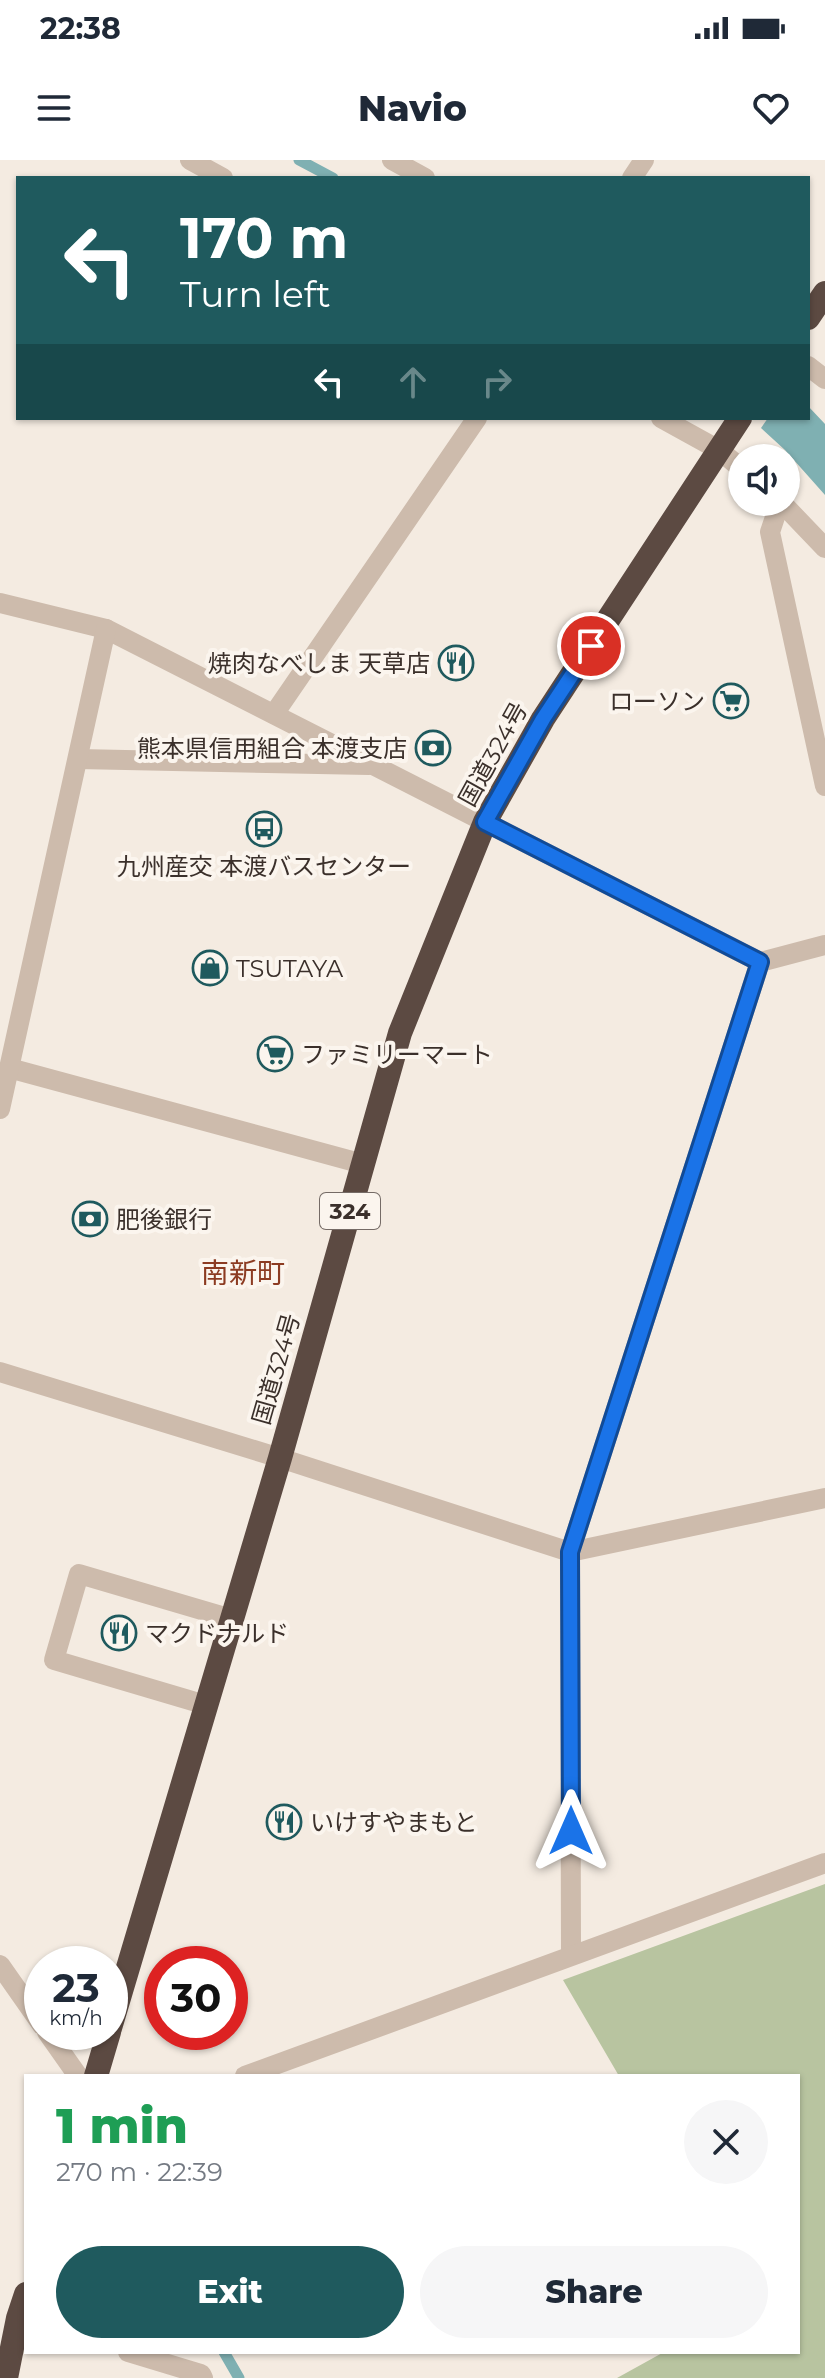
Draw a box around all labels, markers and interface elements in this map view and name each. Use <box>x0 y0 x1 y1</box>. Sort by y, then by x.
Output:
text: 22:38 <box>40 10 121 47</box>
icon: menu <box>32 86 76 130</box>
text: Navio <box>358 86 467 130</box>
icon: heart <box>749 86 793 130</box>
text: 170 m <box>180 204 348 272</box>
icon: left <box>48 208 152 312</box>
text: Turn left <box>180 272 331 316</box>
icon: left <box>307 360 351 404</box>
icon: ahead <box>391 360 435 404</box>
icon: right <box>475 360 519 404</box>
map controls <box>728 444 800 516</box>
button: sound <box>728 444 800 516</box>
pin <box>557 612 625 680</box>
icon: arrive <box>569 624 613 668</box>
restaurant icon: 焼肉なべしま 天草店 <box>437 644 475 682</box>
place label: 焼肉なべしま 天草店 <box>208 649 430 678</box>
supermarket icon: ローソン <box>712 682 750 720</box>
place label: ローソン <box>609 687 705 716</box>
street label: 国道324号 <box>453 697 533 811</box>
bank icon: 熊本県信用組合 本渡支店 <box>414 729 452 767</box>
place label: 熊本県信用組合 本渡支店 <box>137 734 407 763</box>
bus stop icon: 九州産交 本渡バスセンター <box>245 810 283 848</box>
place label: 九州産交 本渡バスセンター <box>117 852 411 881</box>
shop icon: TSUTAYA <box>191 949 229 987</box>
place label: TSUTAYA <box>236 954 344 983</box>
supermarket icon: ファミリーマート <box>256 1035 294 1073</box>
place label: ファミリーマート <box>301 1040 493 1069</box>
road number: 324 <box>320 1193 380 1229</box>
bank icon: 肥後銀行 <box>71 1200 109 1238</box>
place label: 肥後銀行 <box>116 1205 212 1234</box>
district label: 南新町 <box>201 1256 285 1290</box>
street label: 国道324号 <box>246 1310 306 1428</box>
restaurant icon: マクドナルド <box>100 1614 138 1652</box>
place label: マクドナルド <box>145 1619 289 1648</box>
position arrow <box>529 1789 613 1873</box>
restaurant icon: いけすやまもと <box>265 1803 303 1841</box>
place label: いけすやまもと <box>310 1808 478 1837</box>
speed limit sign: 30 <box>144 1946 248 2050</box>
text: 23 <box>52 1963 100 2012</box>
text: km/h <box>49 2006 103 2030</box>
text: 1 min <box>56 2097 188 2155</box>
button: close <box>684 2100 768 2184</box>
text: 270 m · 22:39 <box>56 2156 223 2188</box>
button: Exit <box>56 2246 404 2338</box>
button: Share <box>420 2246 768 2338</box>

